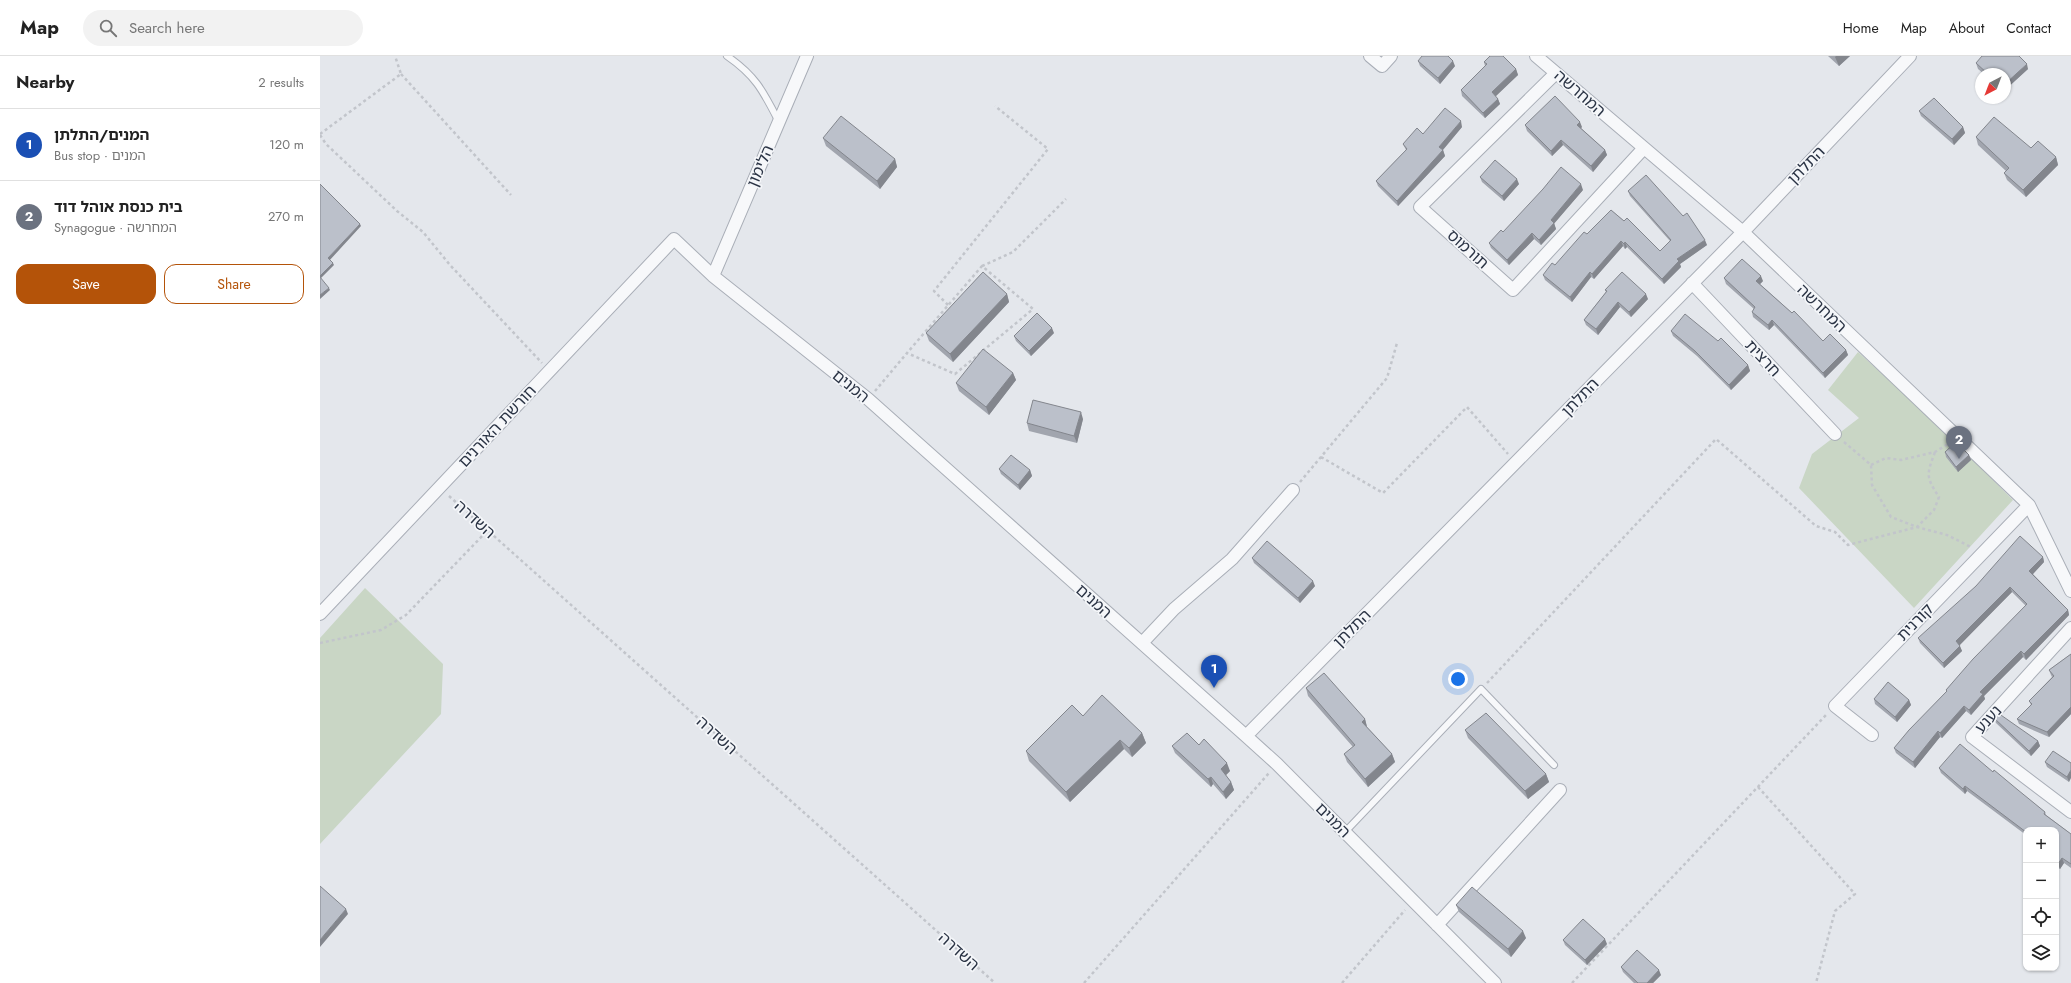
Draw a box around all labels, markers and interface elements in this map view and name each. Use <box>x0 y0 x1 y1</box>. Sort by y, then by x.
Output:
search box <box>83 10 363 46</box>
text: Map <box>20 14 59 41</box>
icon: search <box>97 17 119 39</box>
text: Search here <box>129 17 205 39</box>
text: Home <box>1843 18 1879 38</box>
text: Map <box>1901 18 1927 38</box>
text: About <box>1949 18 1984 38</box>
text: Contact <box>2006 18 2051 38</box>
street label: המחרשה <box>1549 64 1611 122</box>
north arrow <box>1975 68 2011 104</box>
text: Nearby <box>16 70 74 94</box>
text: 2 results <box>258 73 304 92</box>
text: המנים/התלתן <box>54 124 149 146</box>
text: 1 <box>26 135 32 154</box>
text: 120 m <box>269 135 304 154</box>
street label: הלימון <box>741 141 779 191</box>
street label: התלתן <box>1782 141 1830 189</box>
text: Bus stop · המנים <box>54 146 146 165</box>
text: בית כנסת אוהל דוד <box>54 196 183 218</box>
text: 2 <box>25 207 33 226</box>
text: 270 m <box>268 207 304 226</box>
text: Synagogue · המחרשה <box>54 218 177 237</box>
street label: תורמוס <box>1442 224 1494 274</box>
button: Save <box>16 264 156 304</box>
button: Share <box>164 264 304 304</box>
street label: המחרשה <box>1792 278 1852 338</box>
street label: חרצית <box>1740 334 1786 382</box>
street label: המנים <box>828 364 874 408</box>
street label: התלתן <box>1556 373 1604 421</box>
street label: חורשת האורנים <box>453 380 541 472</box>
pin: 2 <box>1946 426 1972 459</box>
street label: השדרה <box>449 494 501 544</box>
street label: המנים <box>1071 579 1117 623</box>
street label: קורנית <box>1891 598 1939 646</box>
street label: התלתן <box>1328 604 1376 652</box>
pin: 1 <box>1201 655 1227 688</box>
your location <box>1448 669 1468 689</box>
street label: נענע <box>1969 700 2007 738</box>
street label: השדרה <box>691 710 743 760</box>
street label: המנים <box>1310 797 1356 843</box>
map controls <box>2023 827 2059 971</box>
button: + <box>2023 827 2059 863</box>
button: − <box>2023 863 2059 899</box>
button: locate <box>2023 899 2059 935</box>
street label: השדרה <box>933 926 985 976</box>
button: layers <box>2023 935 2059 971</box>

